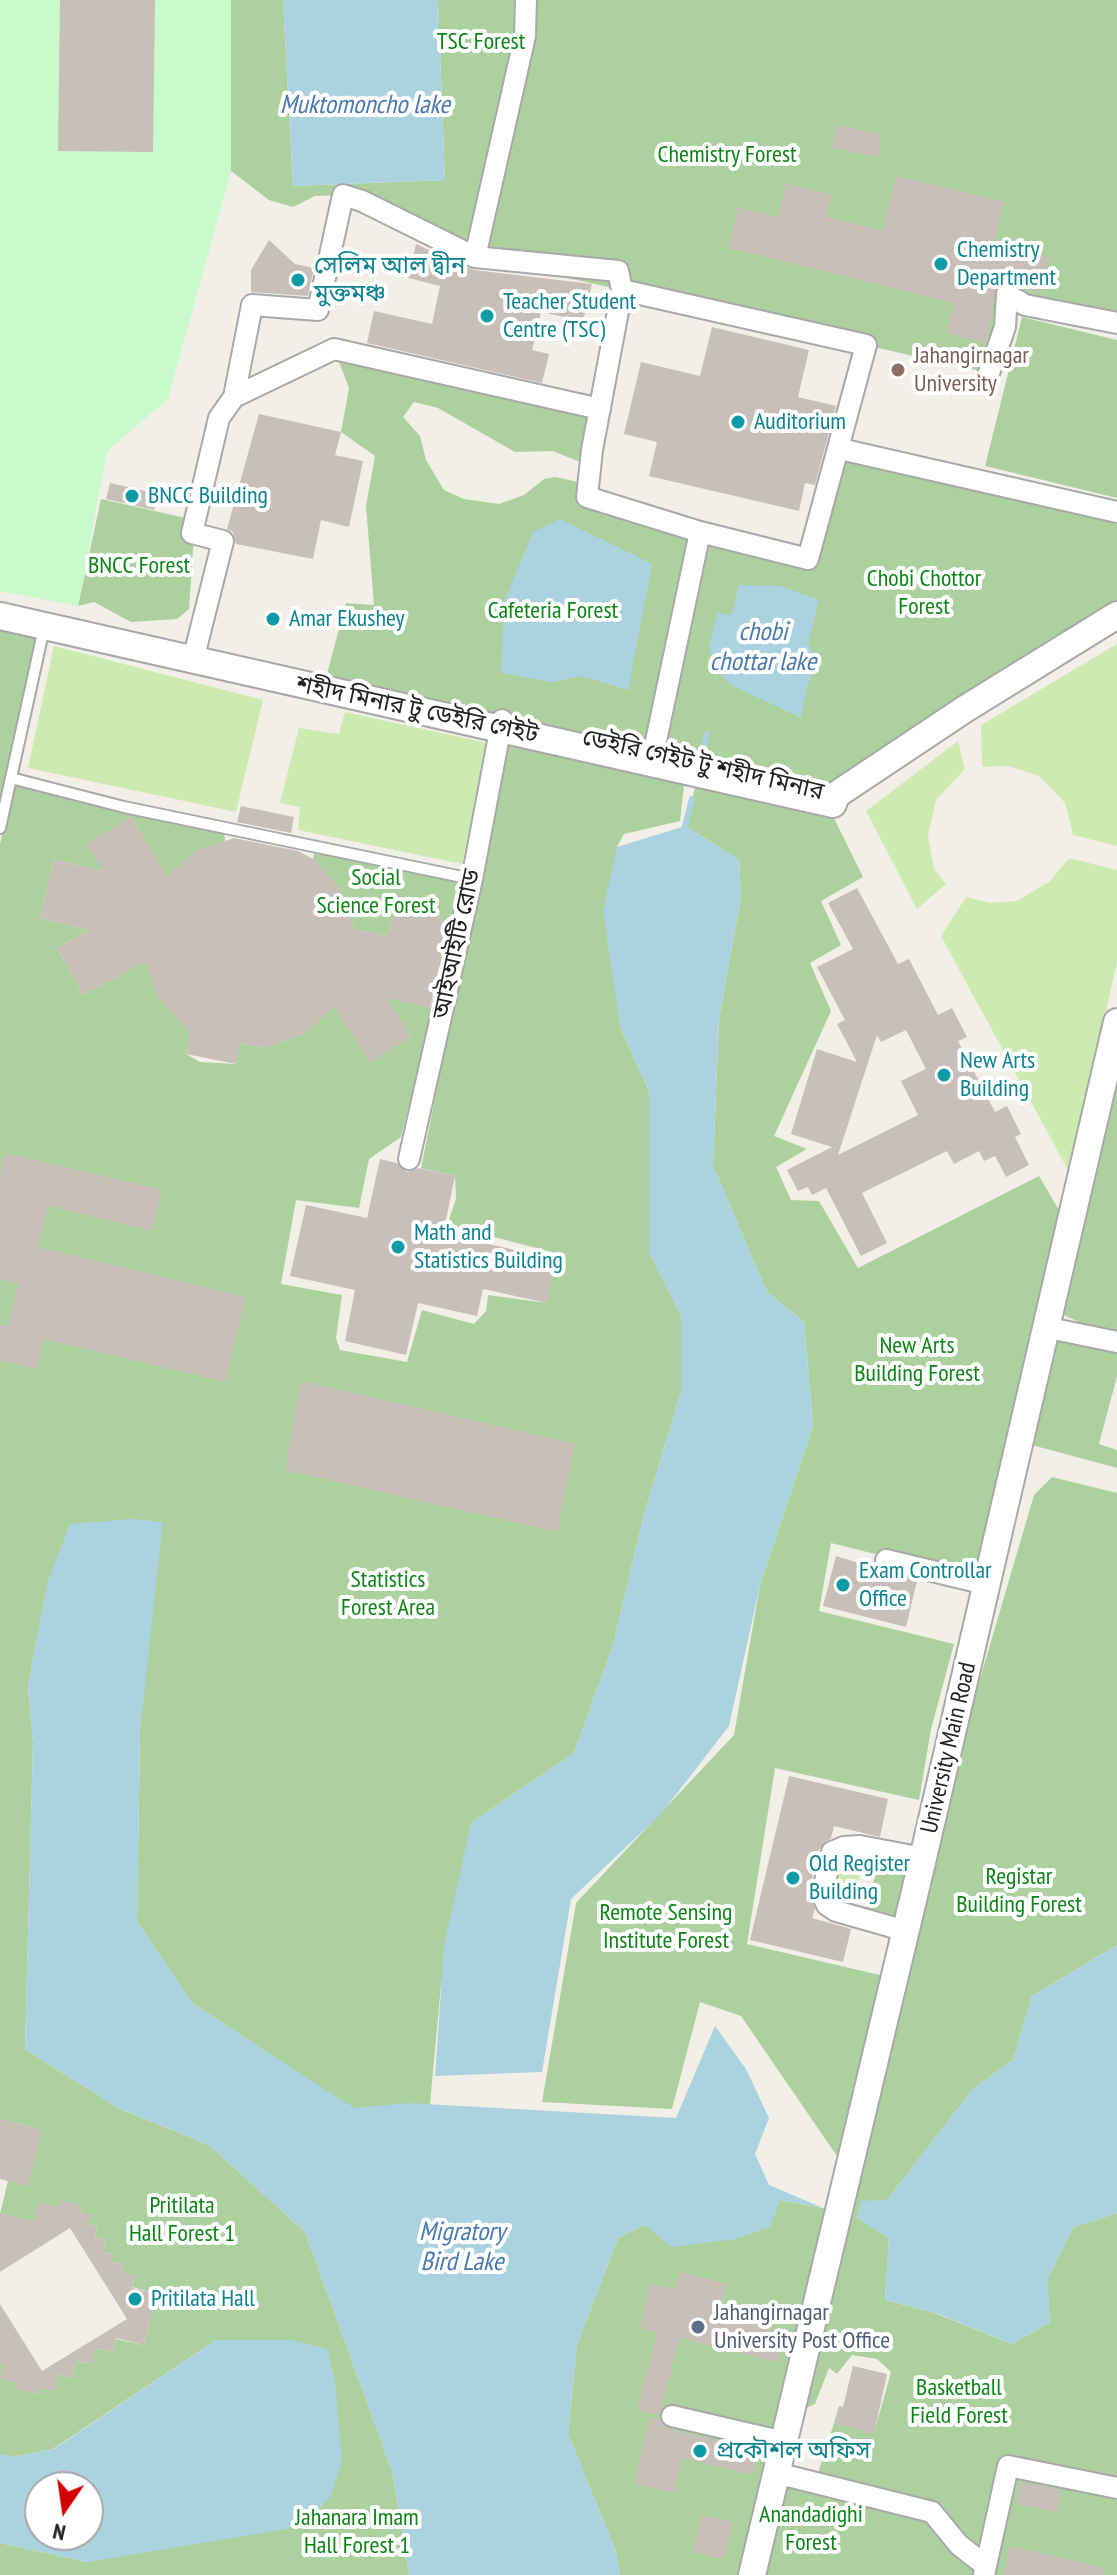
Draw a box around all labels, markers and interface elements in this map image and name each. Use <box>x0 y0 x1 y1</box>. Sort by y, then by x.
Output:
park label: TSC Forest <box>437 28 525 56</box>
water label: Muktomoncho lake <box>280 90 450 122</box>
park label: Chemistry Forest <box>657 141 797 169</box>
place label: Chemistry Department <box>957 236 1056 292</box>
place label: সেলিম আল দ্বীন মুক্তমঞ্চ <box>314 252 465 308</box>
marker: Chemistry Department <box>932 255 950 273</box>
marker: সেলিম আল দ্বীন মুক্তমঞ্চ <box>289 271 307 289</box>
place label: Teacher Student Centre (TSC) <box>503 288 636 344</box>
marker: Teacher Student Centre (TSC) <box>478 307 496 325</box>
place label: Jahangirnagar University <box>914 342 1029 398</box>
marker: Jahangirnagar University <box>889 361 907 379</box>
place label: Auditorium <box>754 408 846 436</box>
marker: Auditorium <box>729 413 747 431</box>
place label: BNCC Building <box>148 482 268 510</box>
marker: BNCC Building <box>123 487 141 505</box>
park label: BNCC Forest <box>88 552 190 580</box>
park label: Chobi Chottor Forest <box>867 565 981 621</box>
park label: Cafeteria Forest <box>488 597 618 625</box>
place label: Amar Ekushey <box>289 605 404 633</box>
marker: Amar Ekushey <box>264 610 282 628</box>
water label: chobi chottar lake <box>710 617 816 678</box>
street label: শহীদ মিনার টু ডেইরি গেইট <box>293 670 541 750</box>
street label: ডেইরি গেইট টু শহীদ মিনার <box>579 723 827 807</box>
park label: Social Science Forest <box>316 864 436 920</box>
street label: আইআইটি রোড <box>427 867 487 1021</box>
place label: New Arts Building <box>960 1047 1035 1103</box>
marker: New Arts Building <box>935 1066 953 1084</box>
place label: Math and Statistics Building <box>414 1219 563 1275</box>
marker: Math and Statistics Building <box>389 1238 407 1256</box>
park label: New Arts Building Forest <box>854 1332 980 1388</box>
place label: Exam Controllar Office <box>859 1557 992 1613</box>
park label: Statistics Forest Area <box>341 1566 435 1622</box>
marker: Exam Controllar Office <box>834 1576 852 1594</box>
street label: University Main Road <box>915 1660 983 1836</box>
place label: Old Register Building <box>809 1850 910 1906</box>
park label: Registar Building Forest <box>956 1863 1082 1919</box>
marker: Old Register Building <box>784 1869 802 1887</box>
park label: Remote Sensing Institute Forest <box>600 1899 732 1955</box>
park label: Pritilata Hall Forest 1 <box>129 2192 235 2248</box>
water label: Migratory Bird Lake <box>419 2217 505 2278</box>
place label: Pritilata Hall <box>151 2285 255 2313</box>
marker: Pritilata Hall <box>126 2290 144 2308</box>
place label: Jahangirnagar University Post Office <box>714 2299 890 2355</box>
marker: Jahangirnagar University Post Office <box>689 2318 707 2336</box>
park label: Basketball Field Forest <box>910 2374 1008 2430</box>
place label: প্রকৌশল অফিস <box>716 2437 870 2465</box>
marker: প্রকৌশল অফিস <box>691 2442 709 2460</box>
north arrow <box>24 2471 104 2551</box>
park label: Anandadighi Forest <box>759 2501 863 2557</box>
park label: Jahanara Imam Hall Forest 1 <box>295 2504 419 2560</box>
text: N <box>50 2517 68 2547</box>

